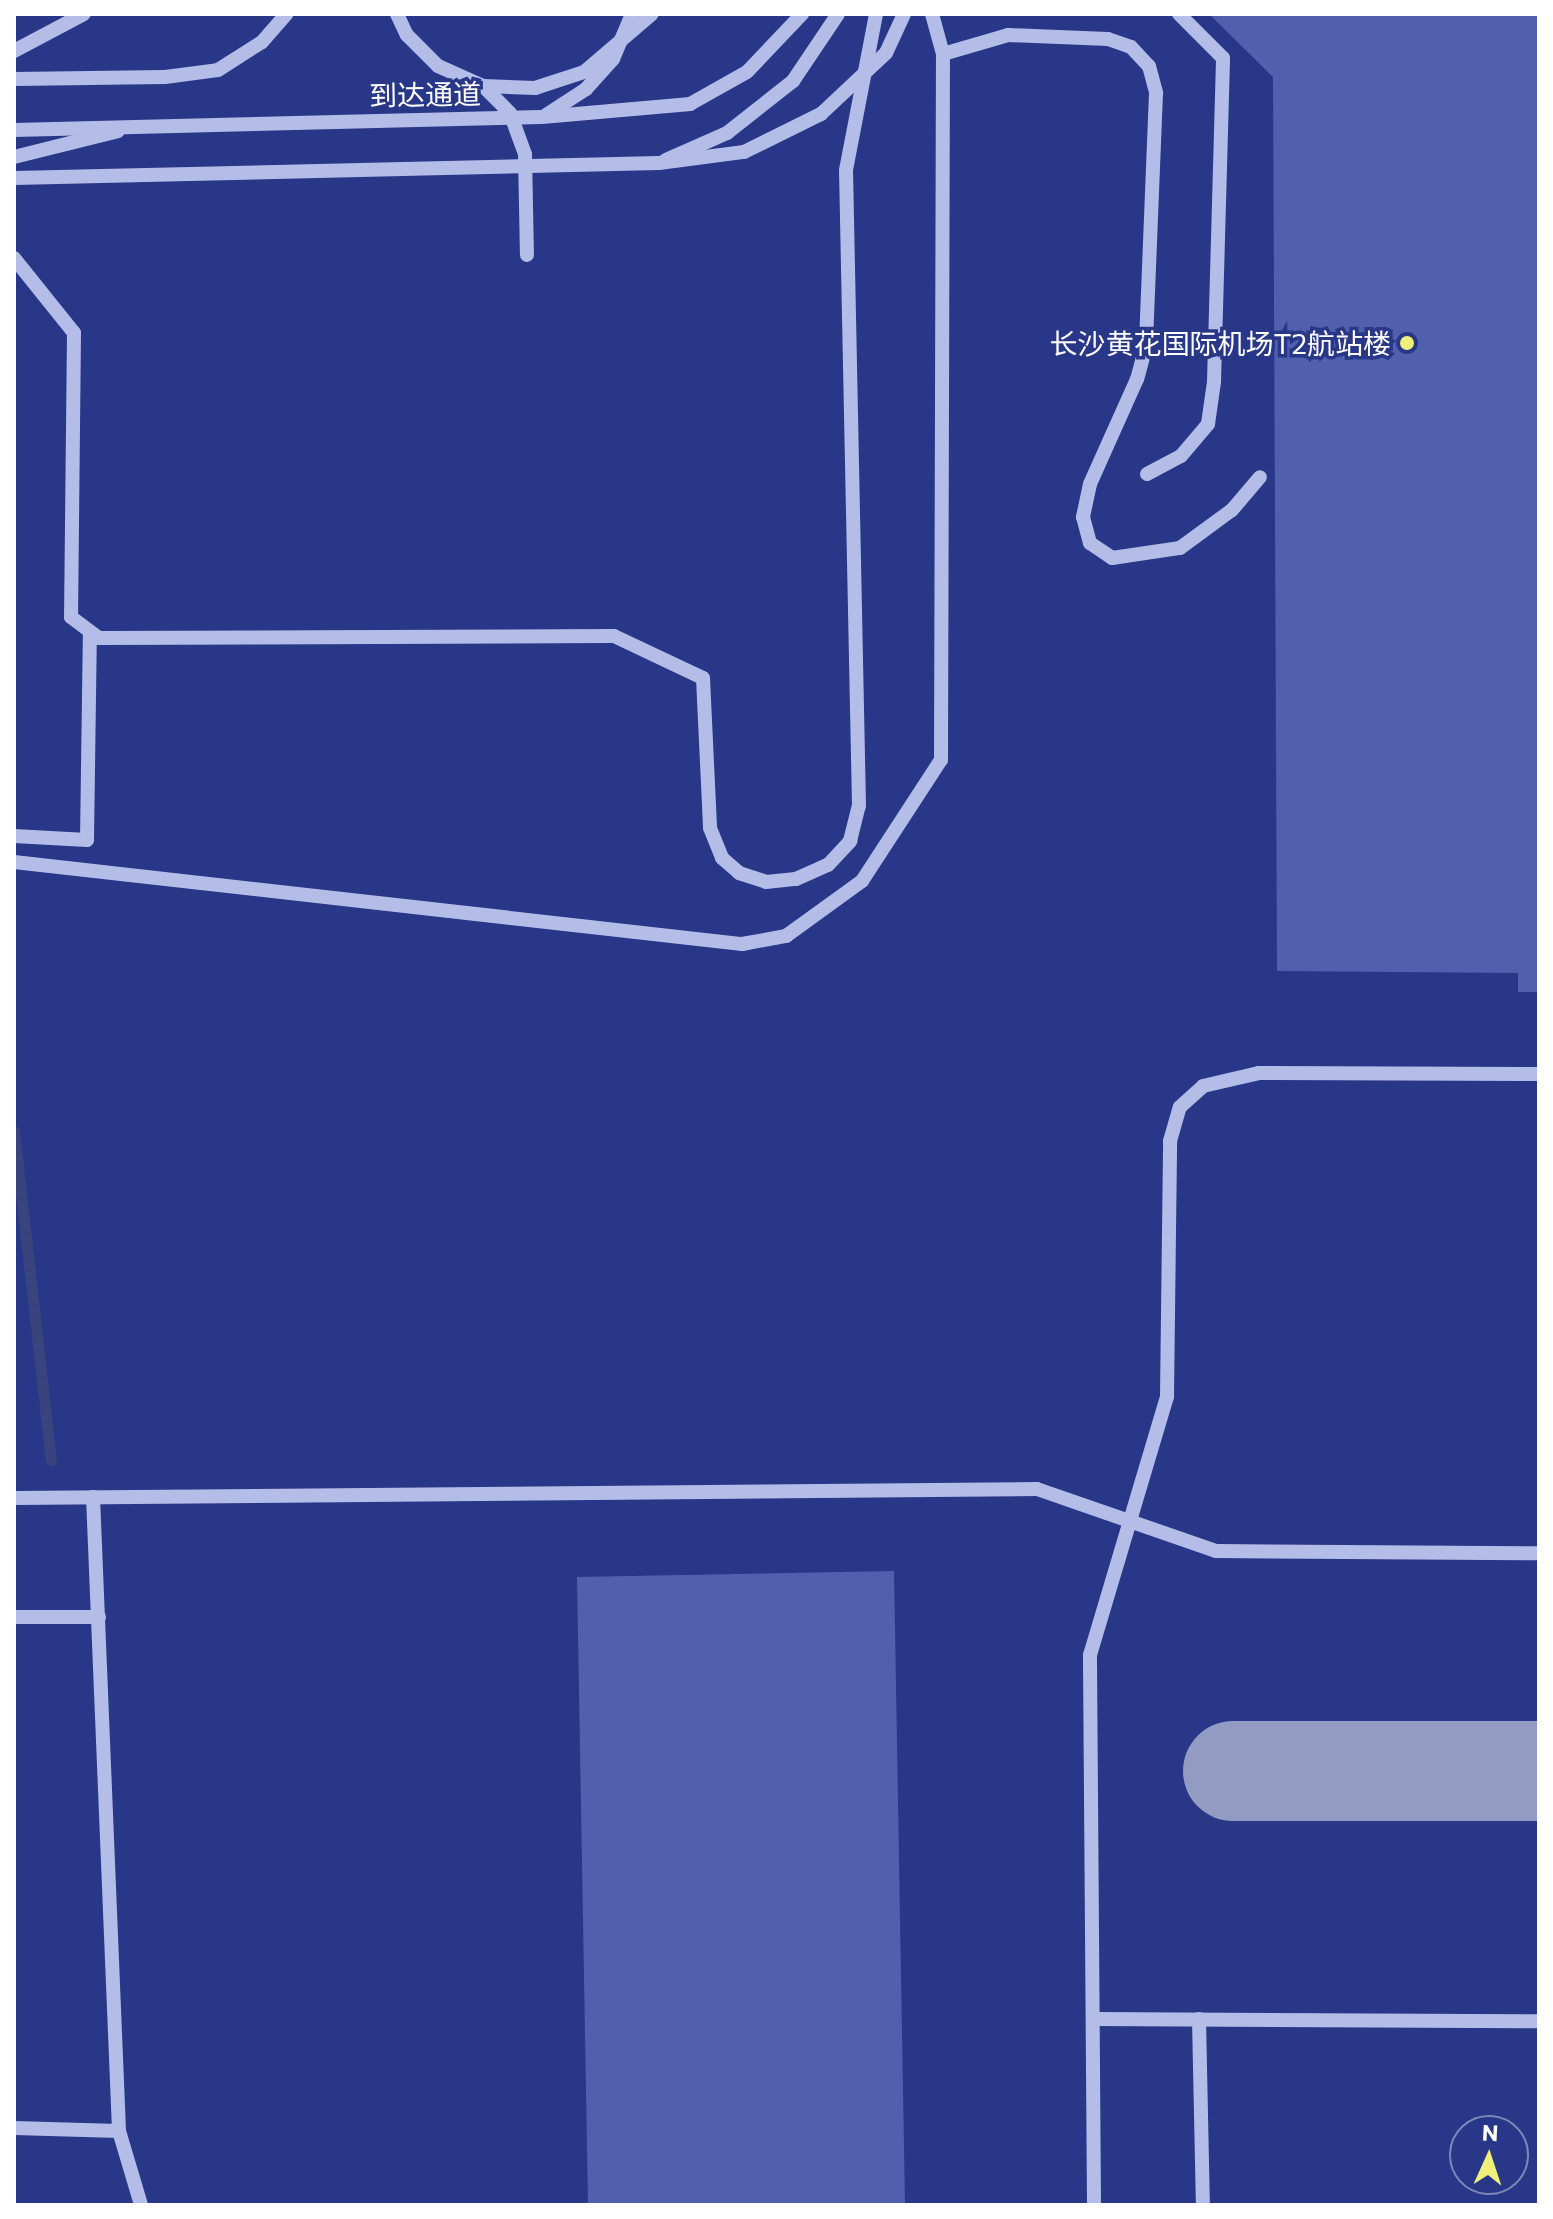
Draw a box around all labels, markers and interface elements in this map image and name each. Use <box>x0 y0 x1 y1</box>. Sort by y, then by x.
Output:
street label: 到达通道 <box>369 76 481 112</box>
place label: 长沙黄花国际机场T2航站楼 <box>1050 326 1391 360</box>
marker: 长沙黄花国际机场T2航站楼 <box>1398 334 1416 352</box>
north arrow <box>1449 2115 1529 2195</box>
text: N <box>1481 2119 1499 2146</box>

